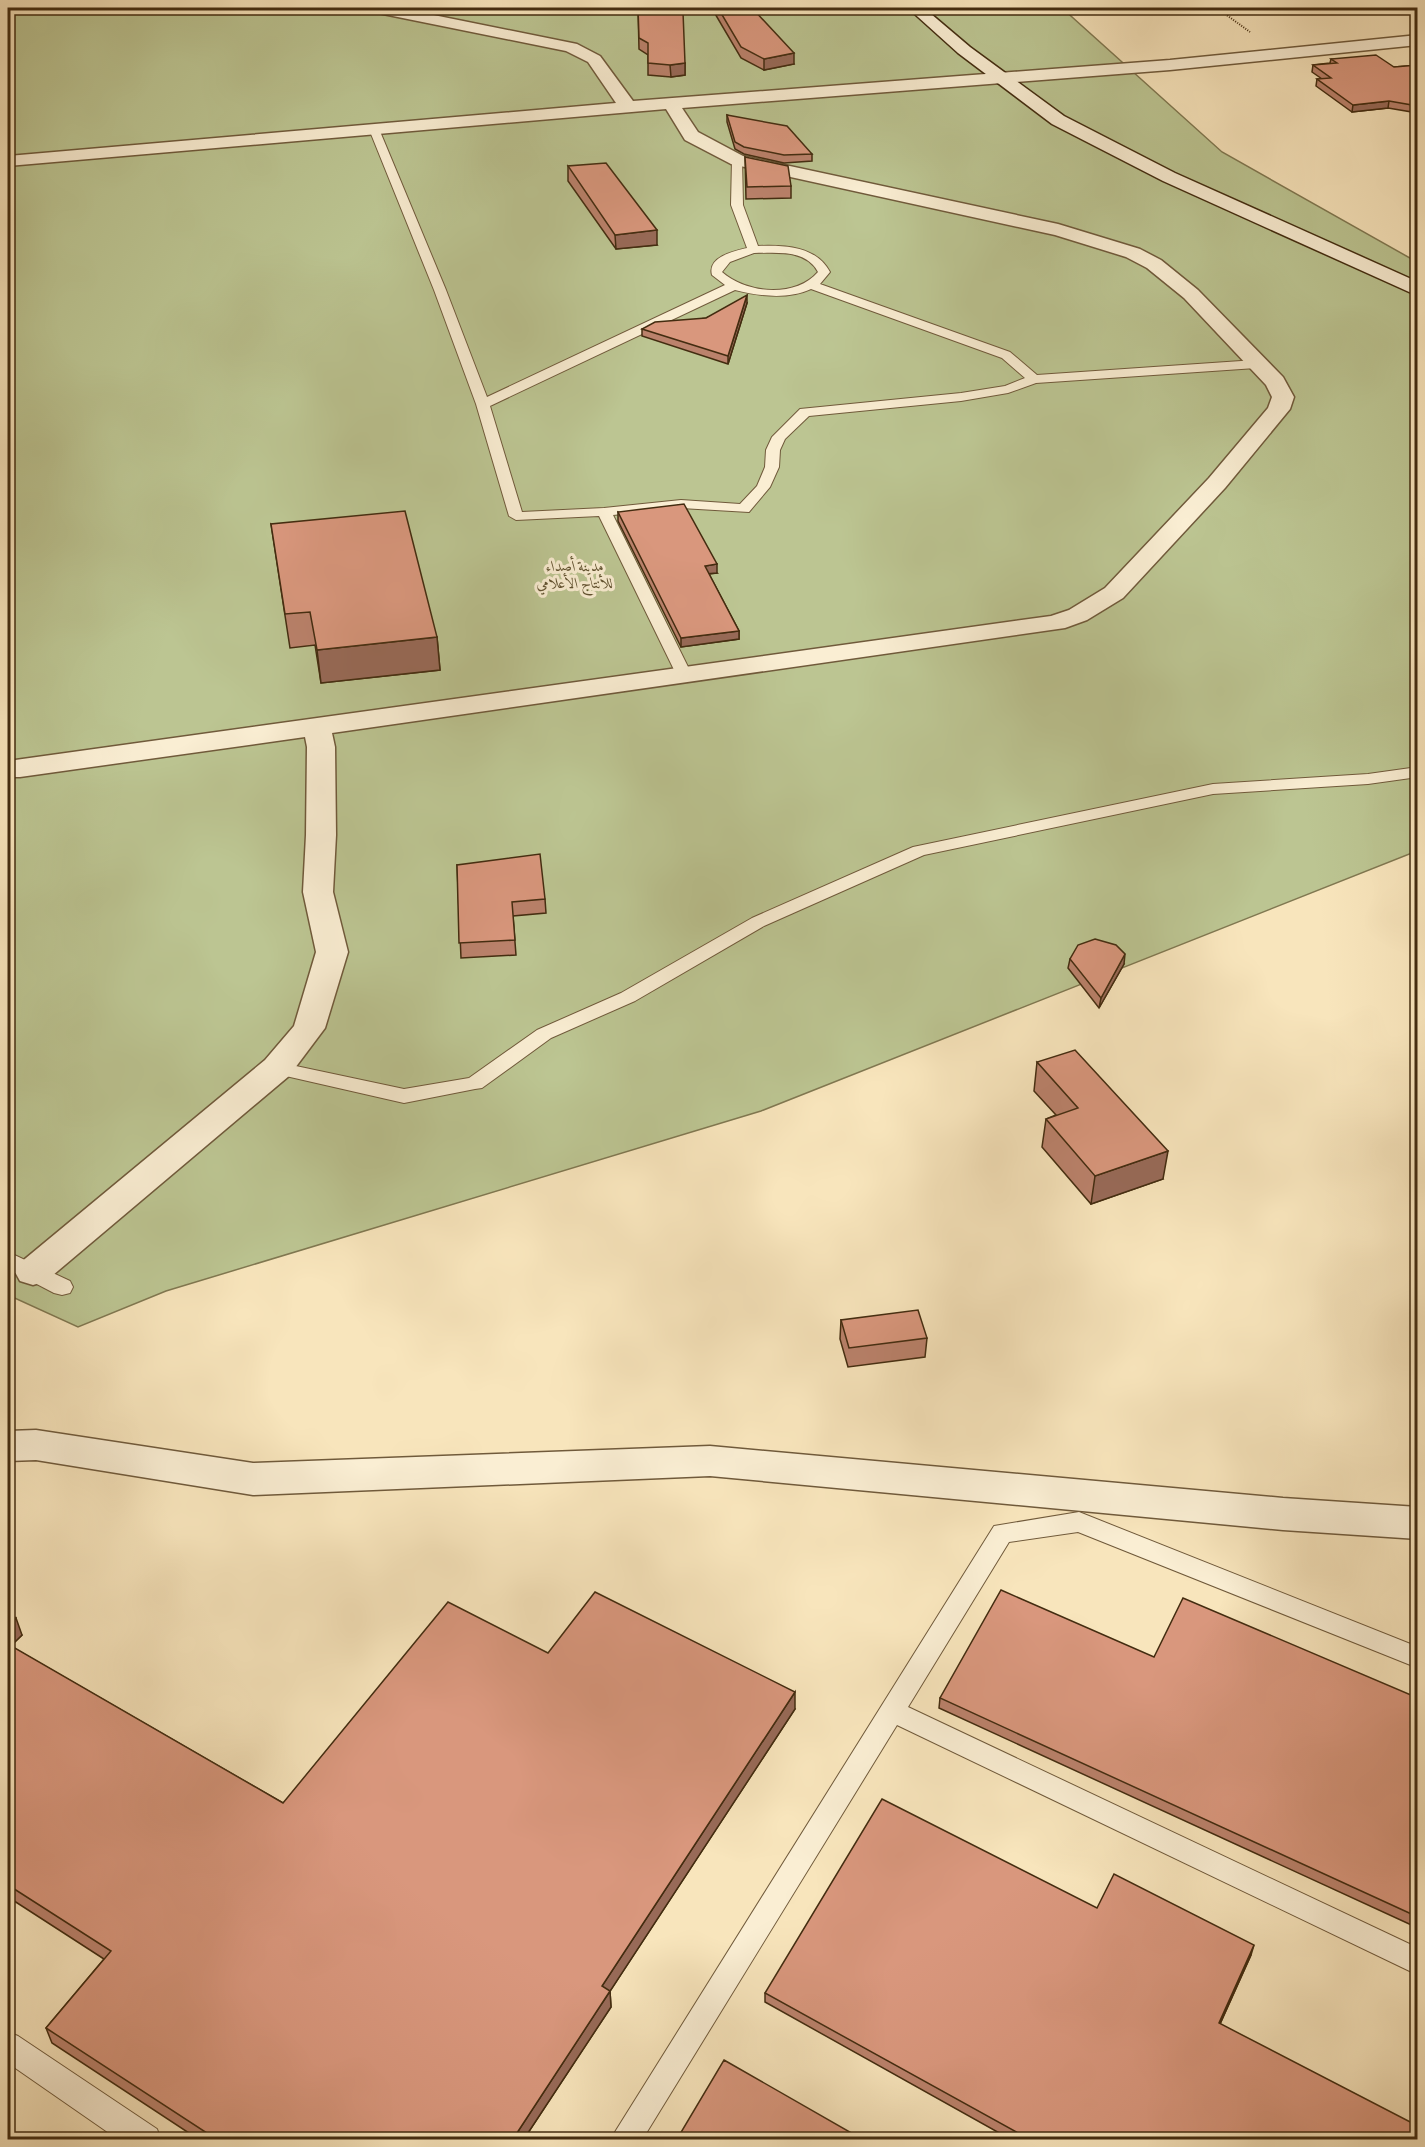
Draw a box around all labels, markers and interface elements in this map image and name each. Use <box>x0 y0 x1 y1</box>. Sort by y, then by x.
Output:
park label: مدينة أصداء للأنتاج الأعلامي <box>537 555 613 596</box>

